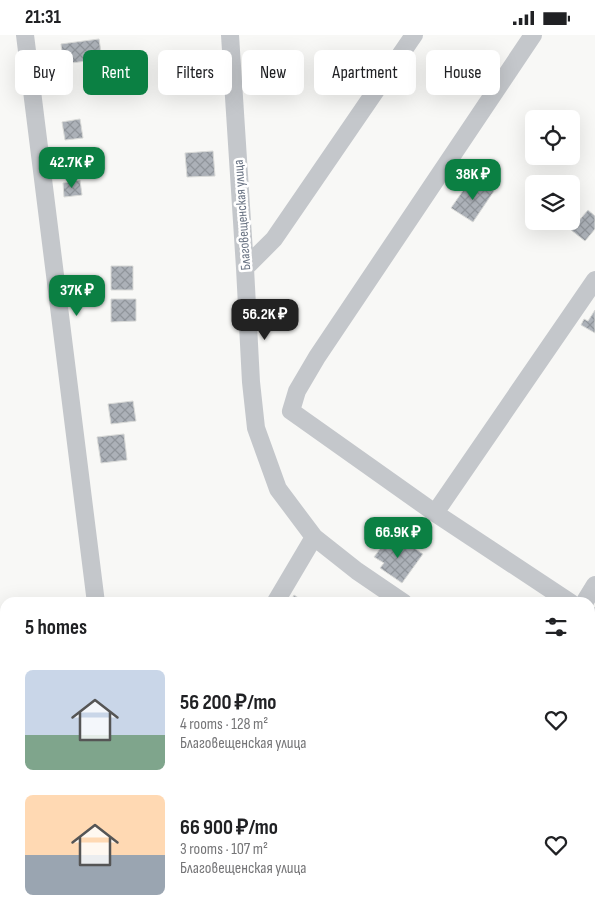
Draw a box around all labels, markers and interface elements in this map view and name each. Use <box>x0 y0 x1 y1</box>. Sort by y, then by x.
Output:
text: 21:31 <box>25 6 61 29</box>
chip: Buy <box>15 50 73 95</box>
chip: Rent <box>83 50 148 95</box>
chip: Filters <box>158 50 232 95</box>
chip: New <box>242 50 304 95</box>
chip: Apartment <box>314 50 416 95</box>
chip: House <box>426 50 500 95</box>
map controls <box>525 110 580 230</box>
button: locate <box>525 110 580 165</box>
pin: 42.7K ₽ <box>26 147 118 189</box>
text: 42.7K ₽ <box>50 153 94 172</box>
street label: Благовещенская улица <box>230 159 254 271</box>
pin: 38K ₽ <box>438 159 508 201</box>
text: 38K ₽ <box>456 165 490 184</box>
button: layers <box>525 175 580 230</box>
pin: 37K ₽ <box>42 275 112 317</box>
text: 37K ₽ <box>60 281 94 300</box>
pin: 56.2K ₽ <box>219 299 311 341</box>
text: 56.2K ₽ <box>243 305 287 324</box>
pin: 66.9K ₽ <box>352 517 444 559</box>
text: 66.9K ₽ <box>375 523 421 542</box>
icon: filters <box>542 613 570 641</box>
text: 5 homes <box>25 615 87 640</box>
icon: home <box>65 690 125 750</box>
text: 56 200 ₽/mo <box>180 690 276 715</box>
icon: heart <box>542 706 570 734</box>
text: 4 rooms · 128 m² <box>180 715 268 734</box>
text: Благовещенская улица <box>180 734 306 753</box>
icon: home <box>65 815 125 875</box>
text: 66 900 ₽/mo <box>180 815 278 840</box>
icon: heart <box>542 831 570 859</box>
text: 3 rooms · 107 m² <box>180 840 268 859</box>
text: Благовещенская улица <box>180 859 306 878</box>

